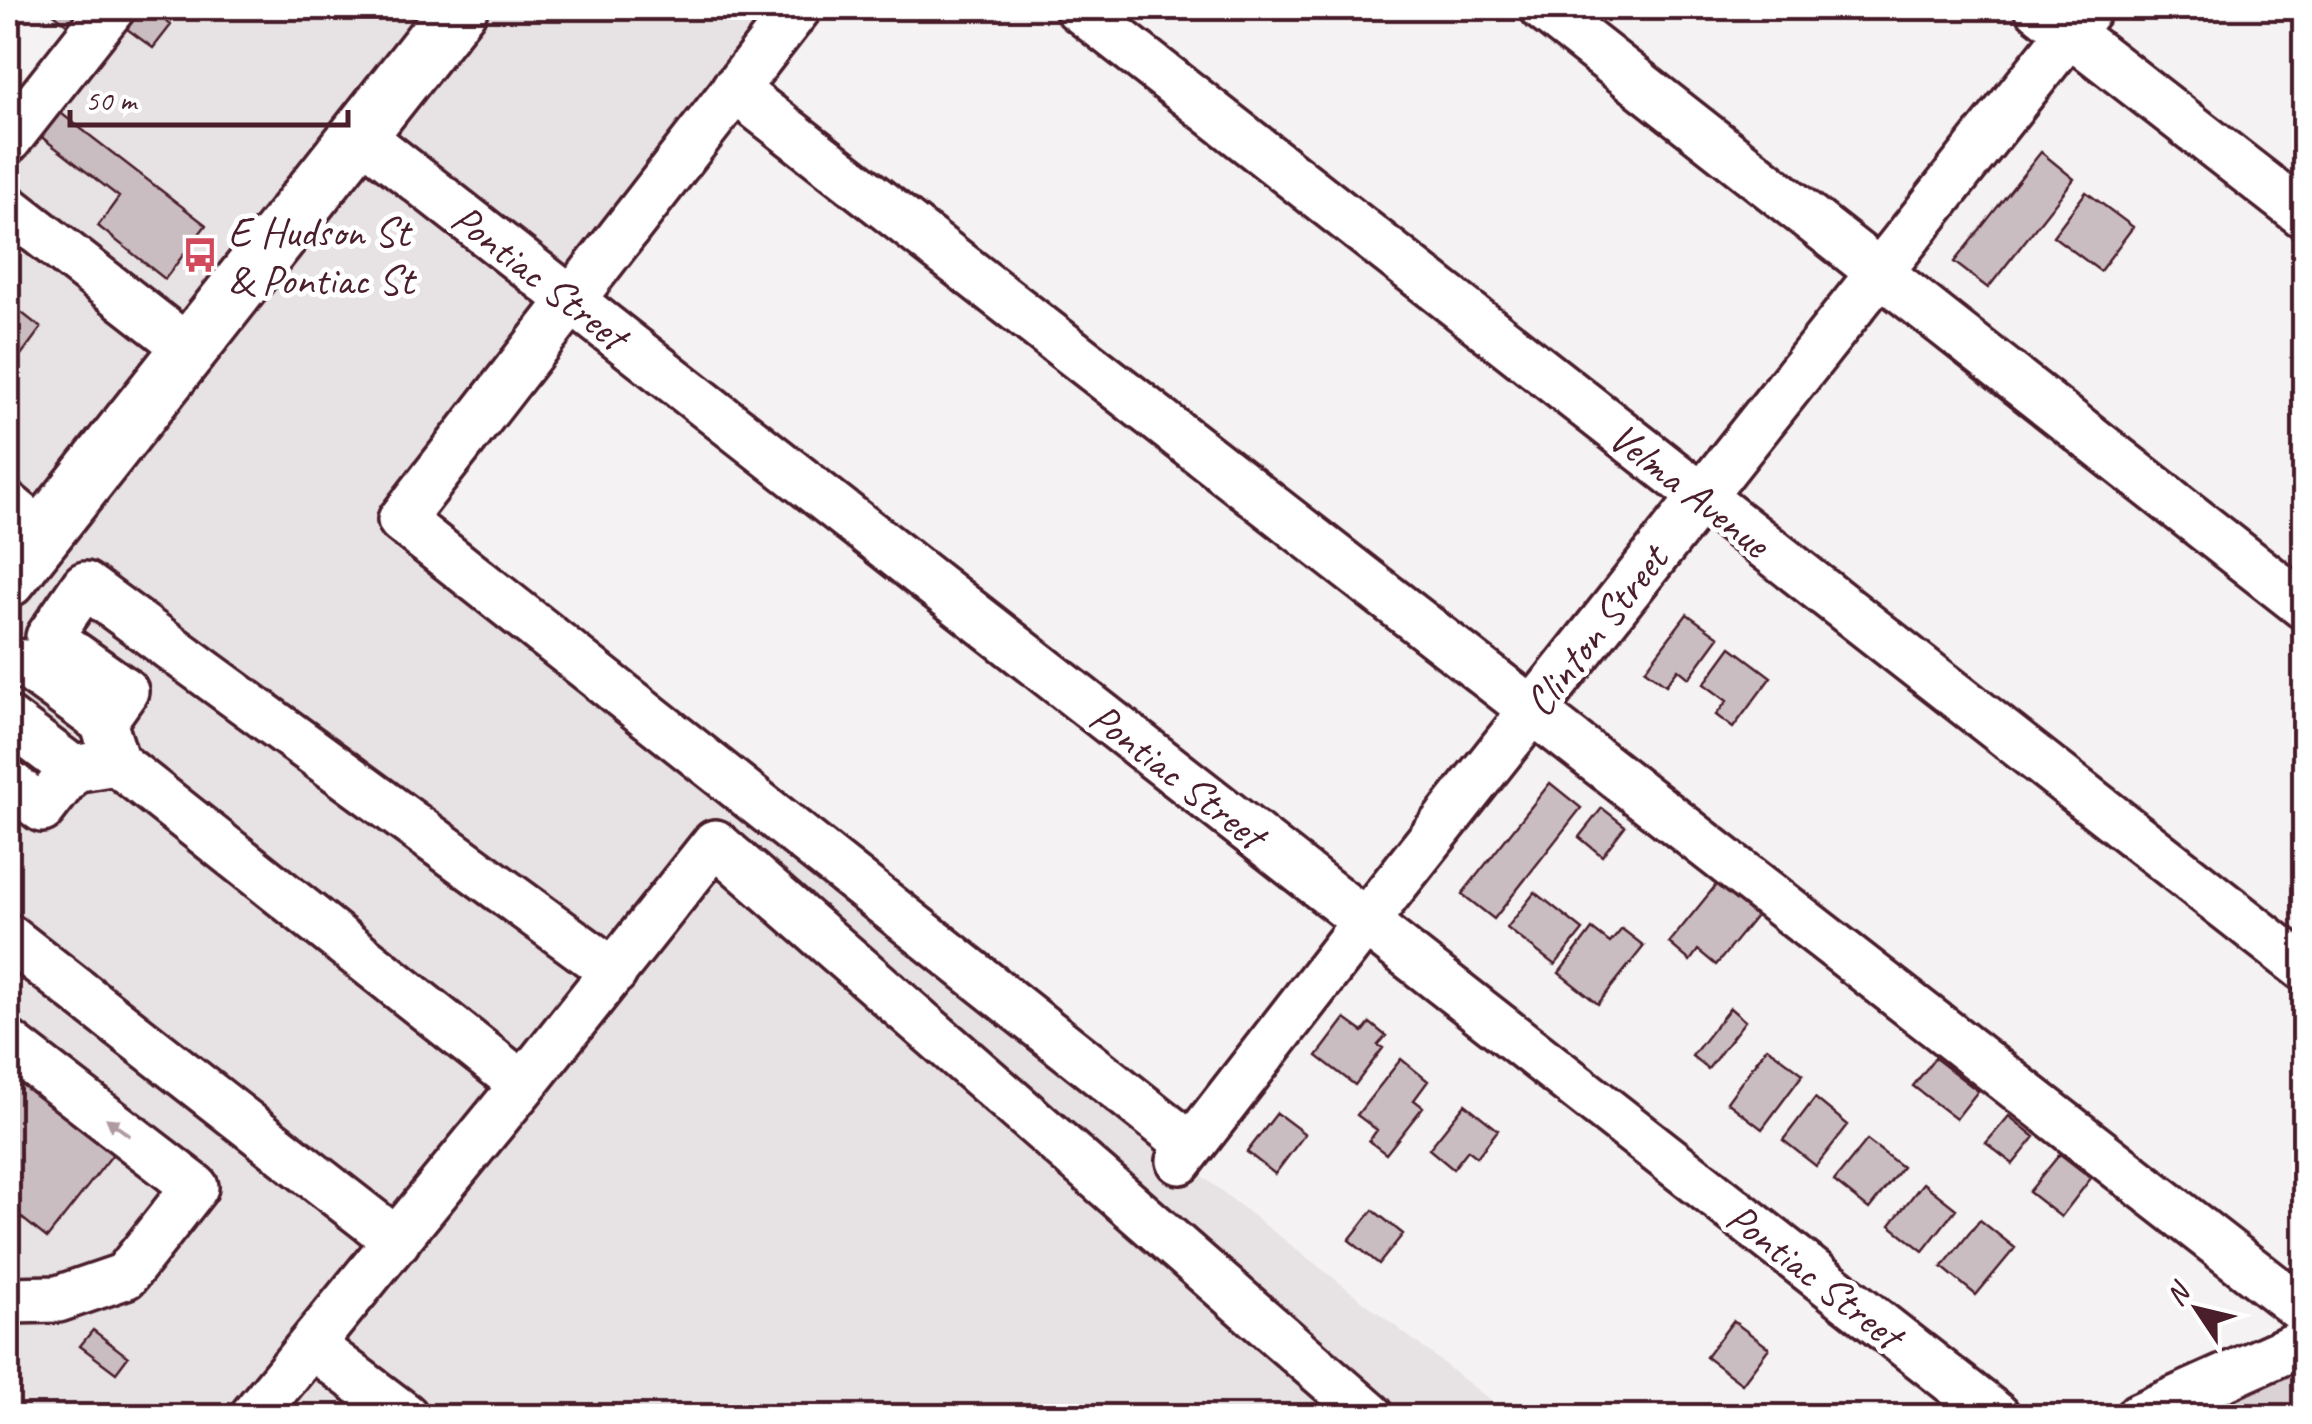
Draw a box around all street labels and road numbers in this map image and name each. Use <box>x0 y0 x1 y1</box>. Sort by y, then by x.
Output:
street label: Pontiac Street <box>441 192 641 365</box>
street label: Velma Avenue <box>1598 411 1782 571</box>
street label: Clinton Street <box>1513 532 1682 727</box>
street label: Pontiac Street <box>1079 691 1279 864</box>
street label: Pontiac Street <box>1716 1191 1916 1364</box>

